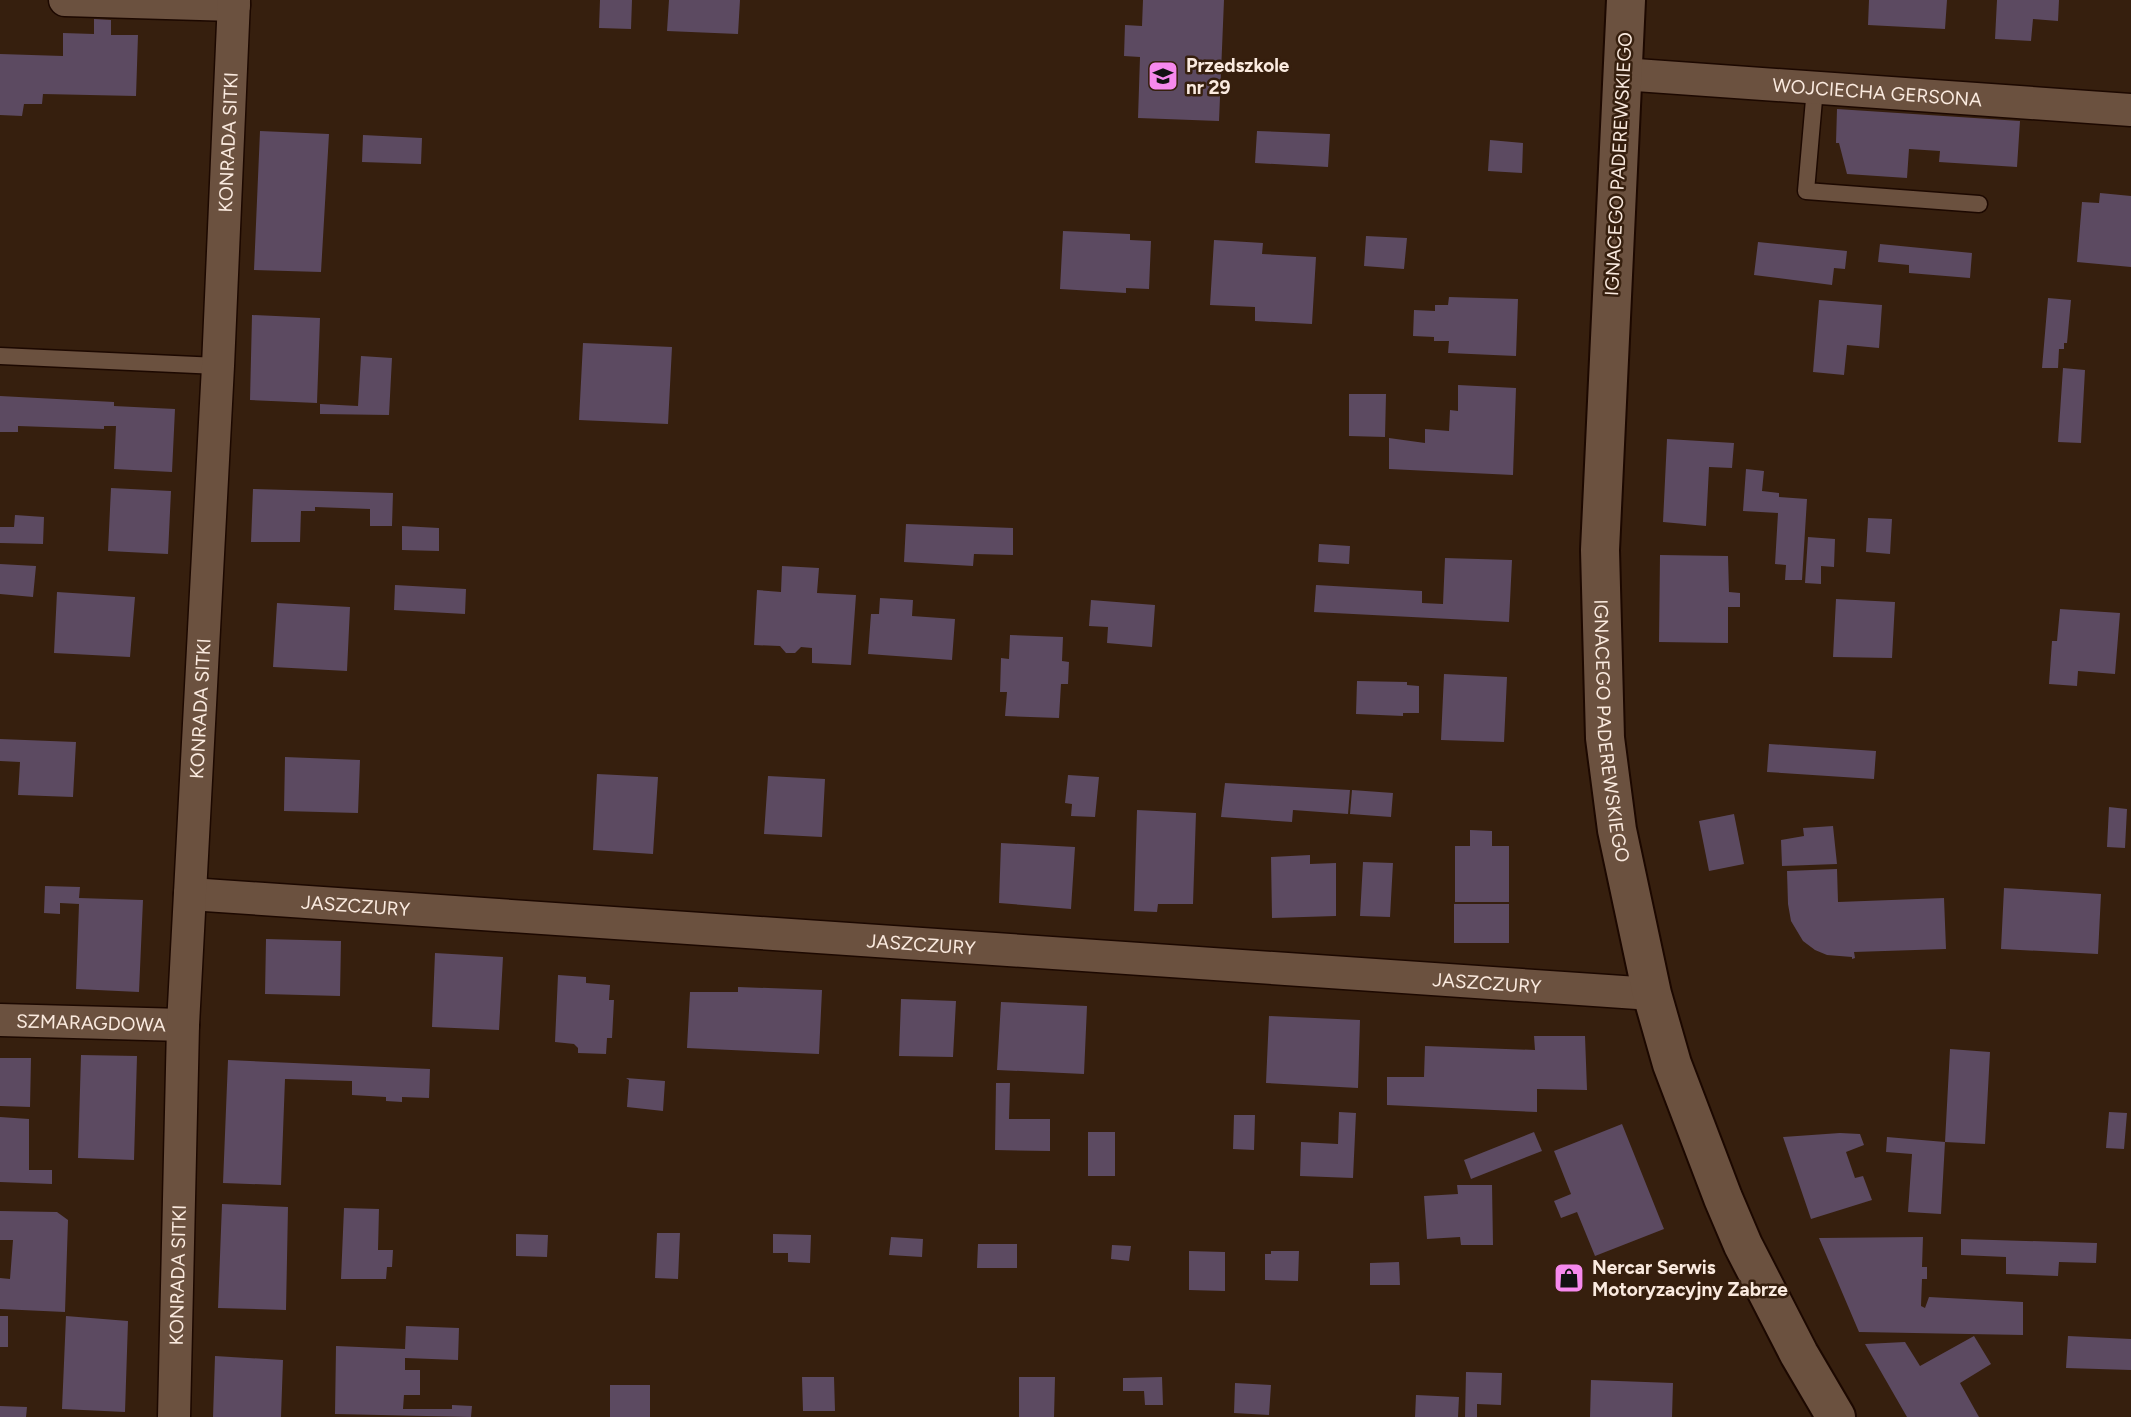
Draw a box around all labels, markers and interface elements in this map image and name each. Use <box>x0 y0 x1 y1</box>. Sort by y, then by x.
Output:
street label: IGNACEGO PADEREWSKIEGO <box>1600 32 1637 296</box>
place label: Przedszkole nr 29 <box>1186 54 1290 99</box>
school or university icon: Przedszkole nr 29 <box>1146 59 1180 93</box>
street label: KONRADA SITKI <box>214 72 243 213</box>
street label: WOJCIECHA GERSONA <box>1772 74 1983 111</box>
street label: IGNACEGO PADEREWSKIEGO <box>1589 599 1635 864</box>
street label: KONRADA SITKI <box>185 638 216 779</box>
street label: JASZCZURY <box>300 891 411 921</box>
street label: JASZCZURY <box>866 929 977 960</box>
street label: JASZCZURY <box>1432 968 1543 998</box>
street label: SZMARAGDOWA <box>16 1009 166 1037</box>
street label: KONRADA SITKI <box>165 1204 191 1346</box>
place label: Nercar Serwis Motoryzacyjny Zabrze <box>1592 1256 1788 1301</box>
shop icon: Nercar Serwis Motoryzacyjny Zabrze <box>1552 1261 1586 1295</box>

